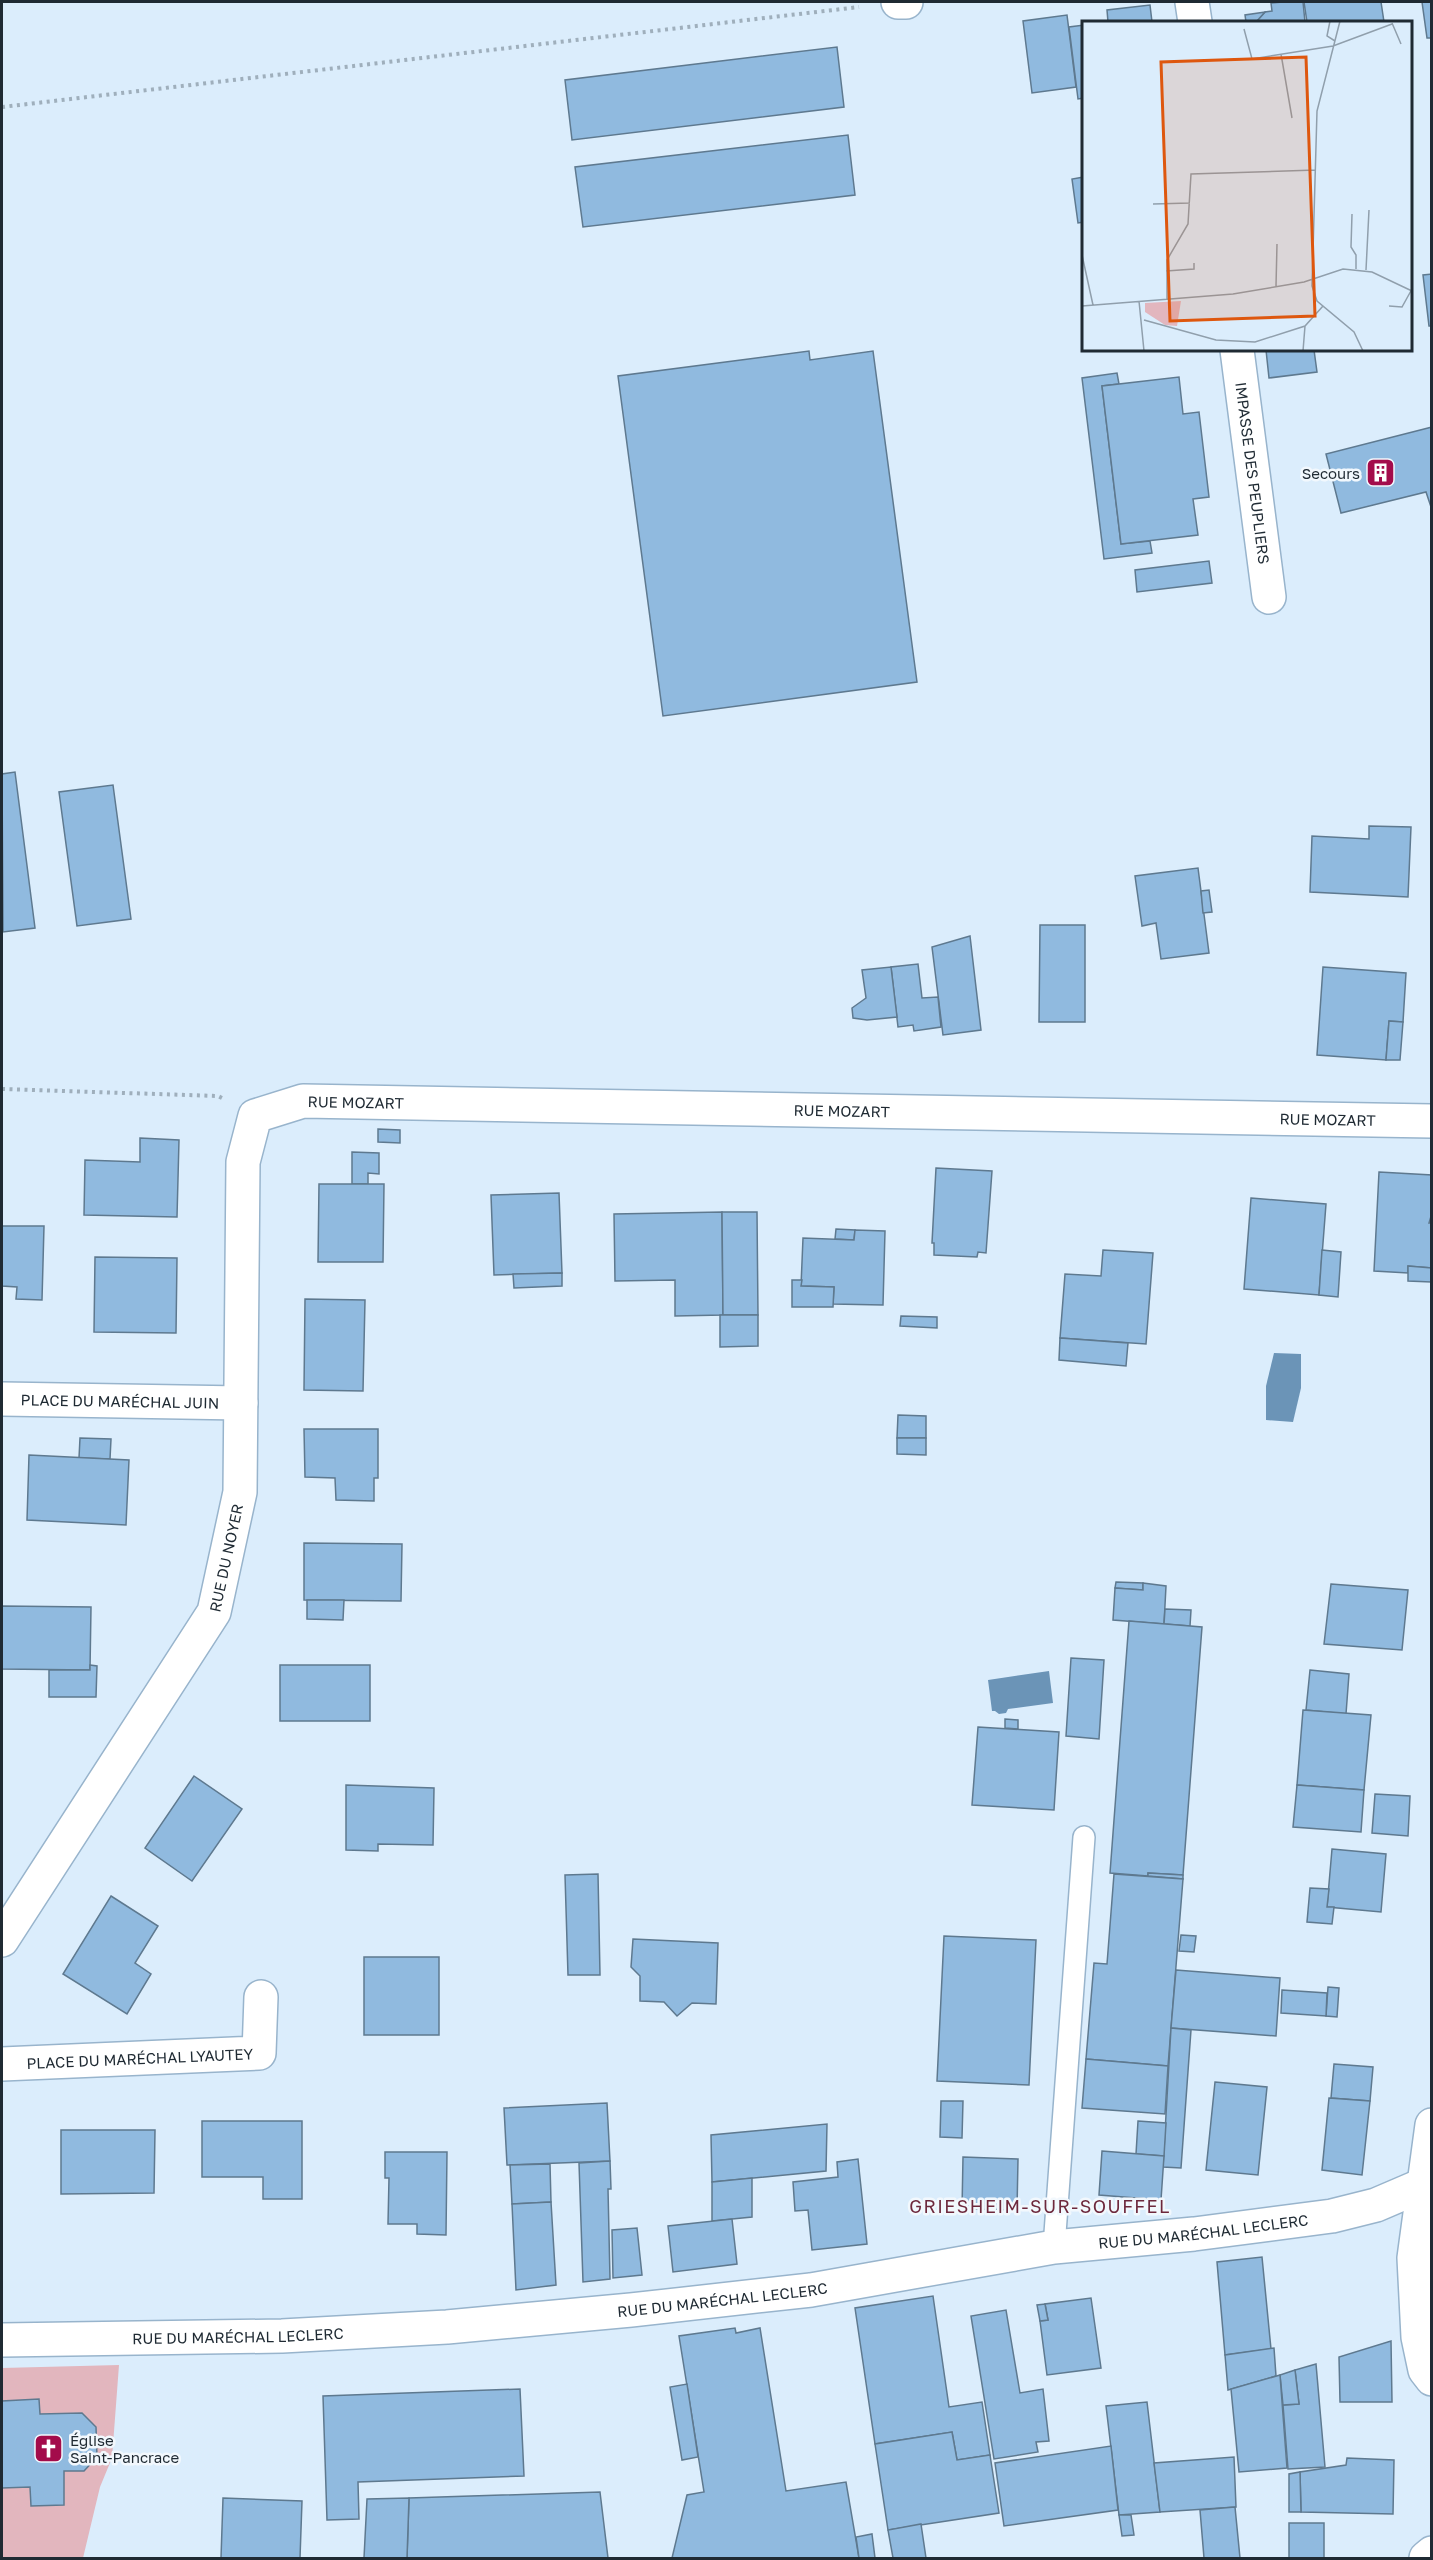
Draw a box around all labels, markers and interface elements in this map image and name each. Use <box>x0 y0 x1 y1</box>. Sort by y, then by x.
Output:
inset map <box>1082 21 1412 351</box>
street label: IMPASSE DES PEUPLIERS <box>1232 381 1274 565</box>
building icon: Secours <box>1365 457 1397 489</box>
place label: Secours <box>1302 464 1360 482</box>
street label: RUE MOZART <box>308 1092 404 1112</box>
street label: RUE MOZART <box>793 1101 890 1120</box>
street label: RUE MOZART <box>1279 1109 1376 1129</box>
street label: PLACE DU MARÉCHAL JUIN <box>21 1390 219 1412</box>
street label: RUE DU NOYER <box>205 1502 246 1614</box>
street label: PLACE DU MARÉCHAL LYAUTEY <box>26 2044 254 2072</box>
district label: GRIESHEIM-SUR-SOUFFEL <box>909 2195 1171 2217</box>
street label: RUE DU MARÉCHAL LECLERC <box>1097 2210 1309 2252</box>
street label: RUE DU MARÉCHAL LECLERC <box>616 2278 829 2320</box>
street label: RUE DU MARÉCHAL LECLERC <box>132 2324 344 2347</box>
place label: Église Saint-Pancrace <box>70 2431 179 2466</box>
church icon: Église Saint-Pancrace <box>33 2433 65 2465</box>

